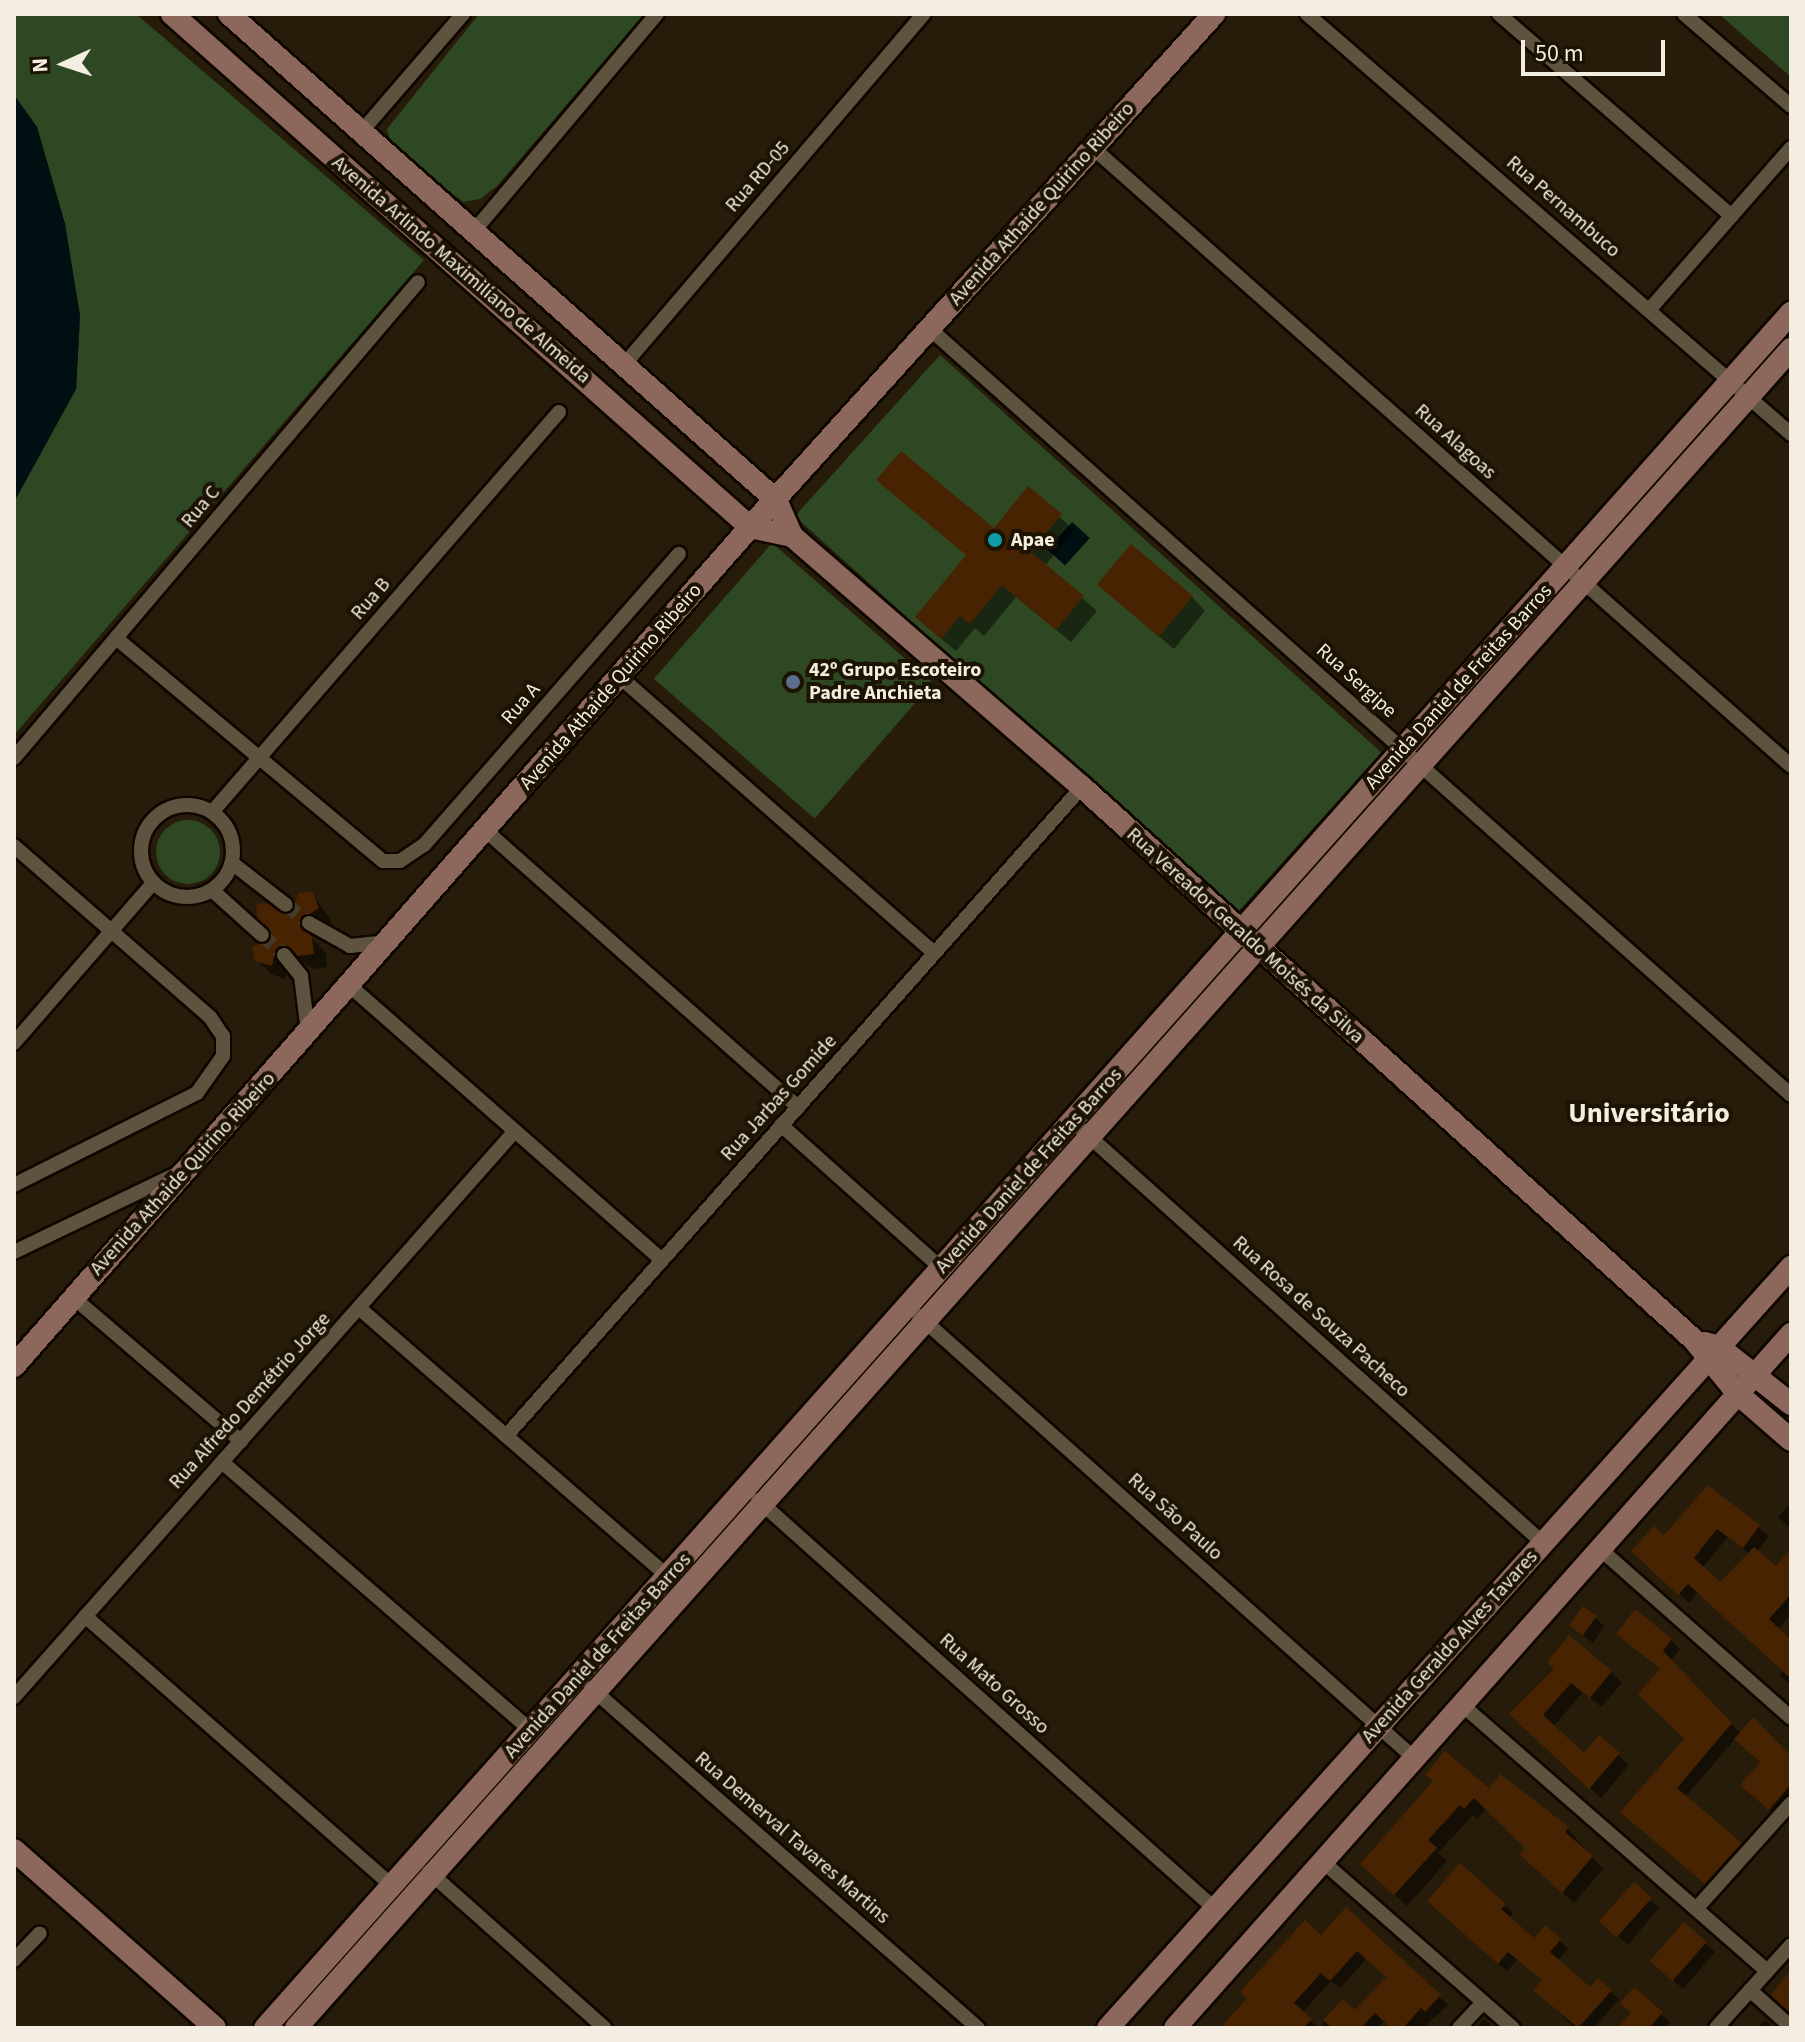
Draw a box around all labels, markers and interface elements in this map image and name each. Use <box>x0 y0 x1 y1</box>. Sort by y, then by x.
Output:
north arrow <box>24 24 104 104</box>
scale bar <box>1525 24 1669 74</box>
text: 50 m <box>1535 36 1584 71</box>
text: N <box>24 57 56 73</box>
street label: Avenida Athaide Quirino Ribeiro <box>944 97 1140 311</box>
street label: Rua RD-05 <box>721 137 795 217</box>
street label: Avenida Arlindo Maximiliano de Almeida <box>327 151 595 389</box>
street label: Rua Pernambuco <box>1501 151 1625 263</box>
street label: Rua Alagoas <box>1409 399 1501 485</box>
street label: Rua C <box>176 481 226 533</box>
place label: Apae <box>1011 528 1055 552</box>
marker: Apae <box>986 531 1004 549</box>
street label: Rua B <box>346 573 396 625</box>
street label: Avenida Athaide Quirino Ribeiro <box>515 579 707 795</box>
street label: Avenida Daniel de Freitas Barros <box>1360 579 1558 795</box>
street label: Rua Sergipe <box>1311 639 1401 723</box>
place label: 42º Grupo Escoteiro Padre Anchieta <box>809 658 981 705</box>
marker: 42º Grupo Escoteiro Padre Anchieta <box>784 673 802 691</box>
street label: Rua A <box>496 678 546 730</box>
street label: Rua Vereador Geraldo Moisés da Silva <box>1121 823 1369 1049</box>
street label: Rua Jarbas Gomide <box>716 1030 842 1166</box>
street label: Avenida Daniel de Freitas Barros <box>930 1063 1128 1279</box>
street label: Avenida Athaide Quirino Ribeiro <box>85 1067 281 1281</box>
district label: Universitário <box>1568 1096 1730 1130</box>
street label: Rua Rosa de Souza Pacheco <box>1227 1231 1415 1403</box>
street label: Rua Alfredo Demétrio Jorge <box>164 1308 336 1494</box>
street label: Rua São Paulo <box>1123 1468 1227 1566</box>
street label: Avenida Geraldo Alves Tavares <box>1357 1545 1543 1749</box>
street label: Avenida Daniel de Freitas Barros <box>499 1548 697 1764</box>
street label: Rua Mato Grosso <box>934 1628 1054 1740</box>
street label: Rua Demerval Tavares Martins <box>690 1747 894 1929</box>

